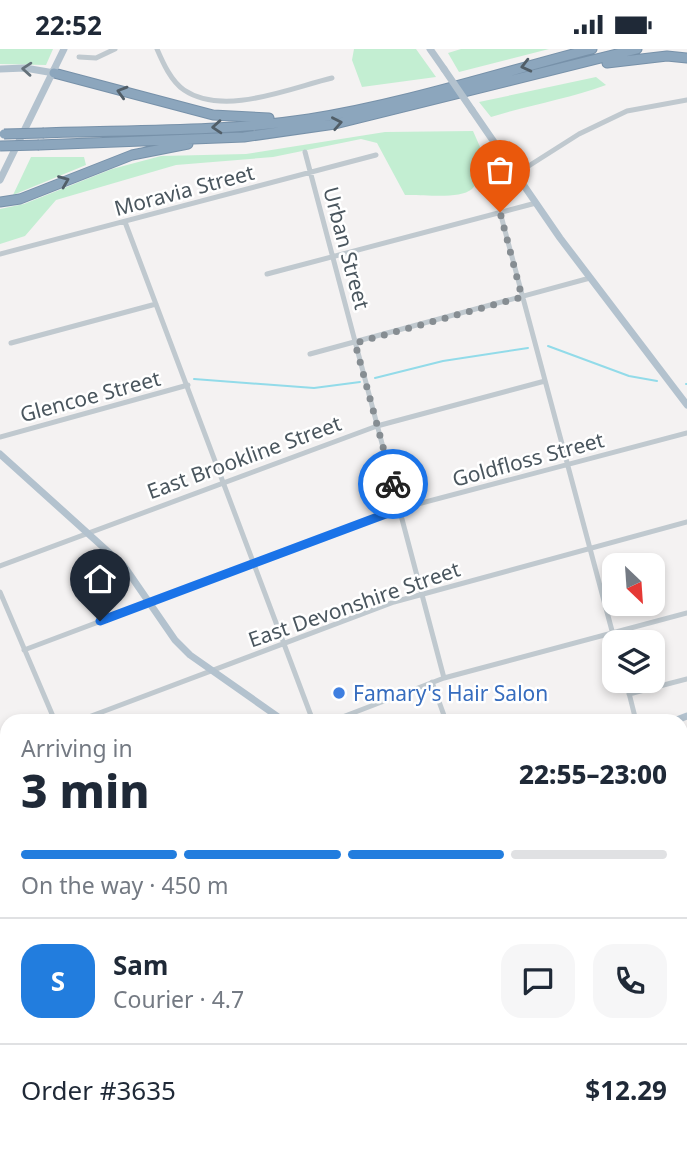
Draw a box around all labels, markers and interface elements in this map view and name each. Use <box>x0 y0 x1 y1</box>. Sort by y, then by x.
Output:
text: 22:52 <box>35 7 102 43</box>
one-way arrow <box>520 58 532 72</box>
one-way arrow <box>21 62 32 77</box>
one-way arrow <box>116 86 128 101</box>
one-way arrow <box>331 117 343 132</box>
one-way arrow <box>212 119 223 134</box>
pin <box>470 140 530 212</box>
icon: bag <box>481 151 519 189</box>
street label: Moravia Street <box>111 158 257 222</box>
one-way arrow <box>57 175 70 189</box>
street label: Urban Street <box>317 184 377 313</box>
street label: Glencoe Street <box>17 364 164 428</box>
street label: East Brookline Street <box>143 409 345 505</box>
street label: Goldfloss Street <box>449 425 607 493</box>
courier <box>358 449 428 519</box>
icon: bike <box>374 465 412 503</box>
pin <box>70 549 130 621</box>
north arrow <box>602 553 665 616</box>
map controls <box>602 553 665 693</box>
street label: East Devonshire Street <box>244 554 464 653</box>
icon: home <box>81 560 119 598</box>
button: layers <box>602 630 665 693</box>
place label: Famary's Hair Salon <box>353 679 548 707</box>
marker: Famary's Hair Salon <box>331 685 347 701</box>
text: Arriving in <box>21 732 133 764</box>
text: 22:55–23:00 <box>519 756 667 792</box>
text: 3 min <box>21 759 150 821</box>
text: On the way · 450 m <box>21 869 228 901</box>
button: chat <box>501 944 575 1018</box>
button: phone <box>593 944 667 1018</box>
text: Sam <box>113 947 168 983</box>
text: S <box>51 963 65 999</box>
text: Courier · 4.7 <box>113 983 244 1015</box>
text: Order #3635 <box>21 1072 176 1108</box>
text: $12.29 <box>585 1072 667 1108</box>

